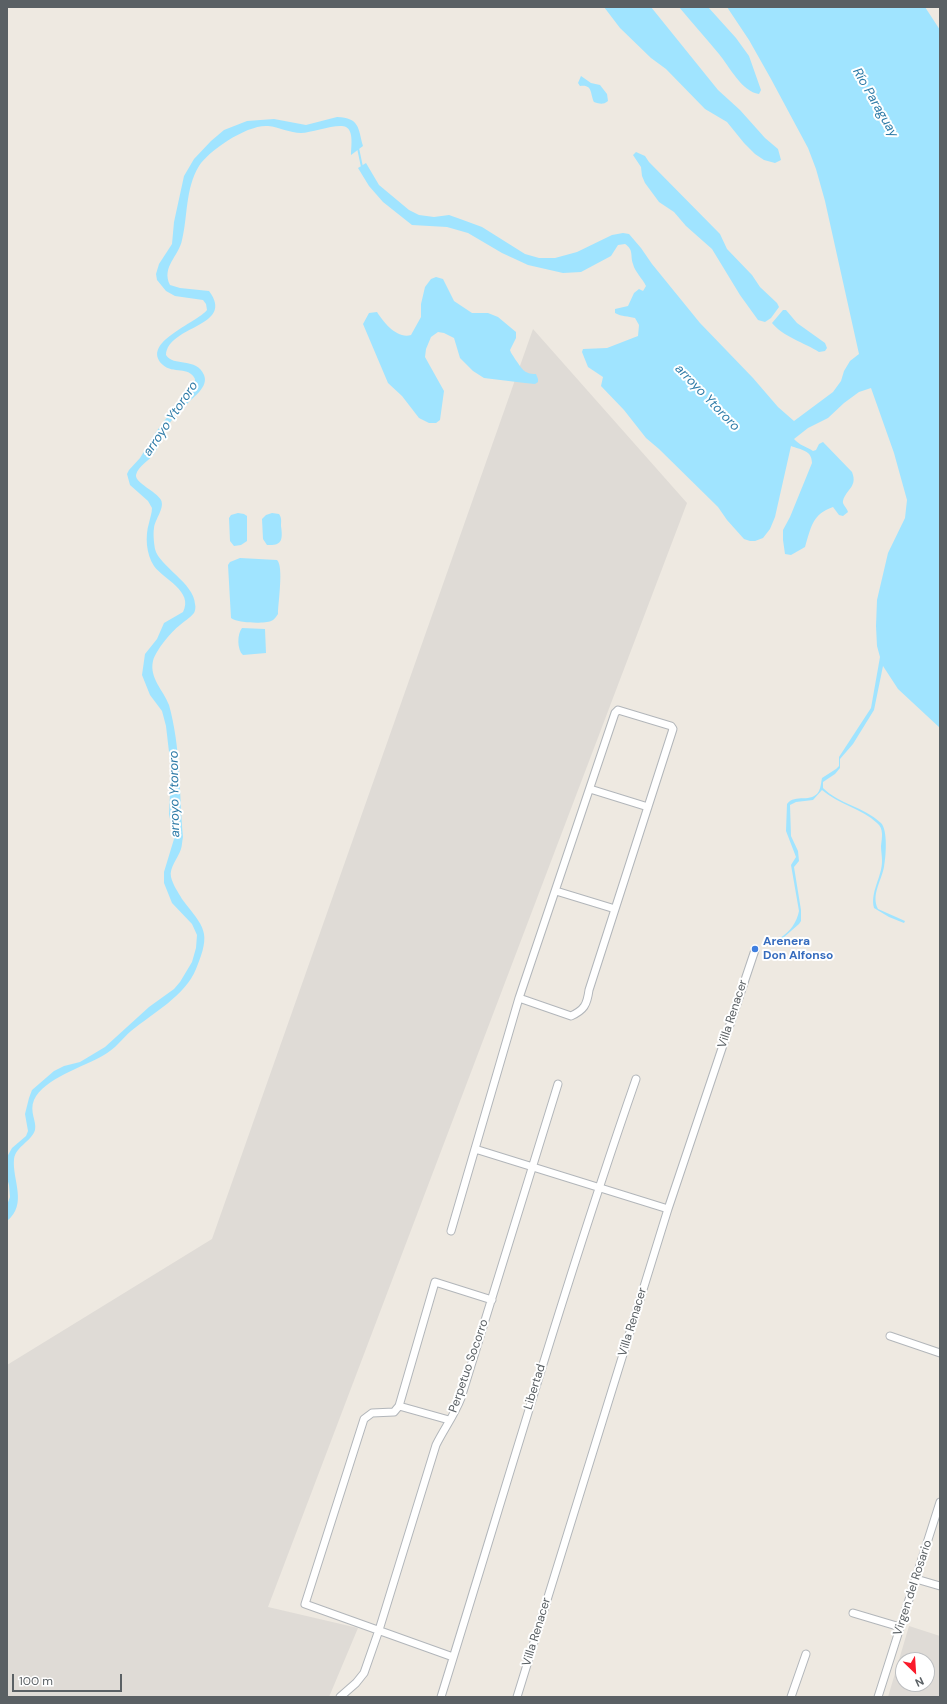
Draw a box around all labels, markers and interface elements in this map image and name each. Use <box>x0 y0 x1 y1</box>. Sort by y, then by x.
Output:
water label: Río Paraguay <box>849 65 901 141</box>
water label: arroyo Ytororo <box>671 361 743 435</box>
water label: arroyo Ytororo <box>140 379 202 459</box>
water label: arroyo Ytororo <box>166 750 184 838</box>
place label: Arenera Don Alfonso <box>763 935 833 963</box>
marker: Arenera Don Alfonso <box>750 944 760 954</box>
street label: Villa Renacer <box>715 978 751 1050</box>
street label: Villa Renacer <box>616 1286 650 1358</box>
street label: Perpetuo Socorro <box>446 1317 492 1415</box>
street label: Libertad <box>521 1363 549 1411</box>
street label: Virgen del Rosario <box>891 1538 935 1638</box>
street label: Villa Renacer <box>520 1596 554 1668</box>
north arrow <box>895 1652 935 1692</box>
scale bar <box>14 1666 124 1692</box>
text: 100 m <box>19 1673 53 1689</box>
text: N <box>913 1674 926 1690</box>

